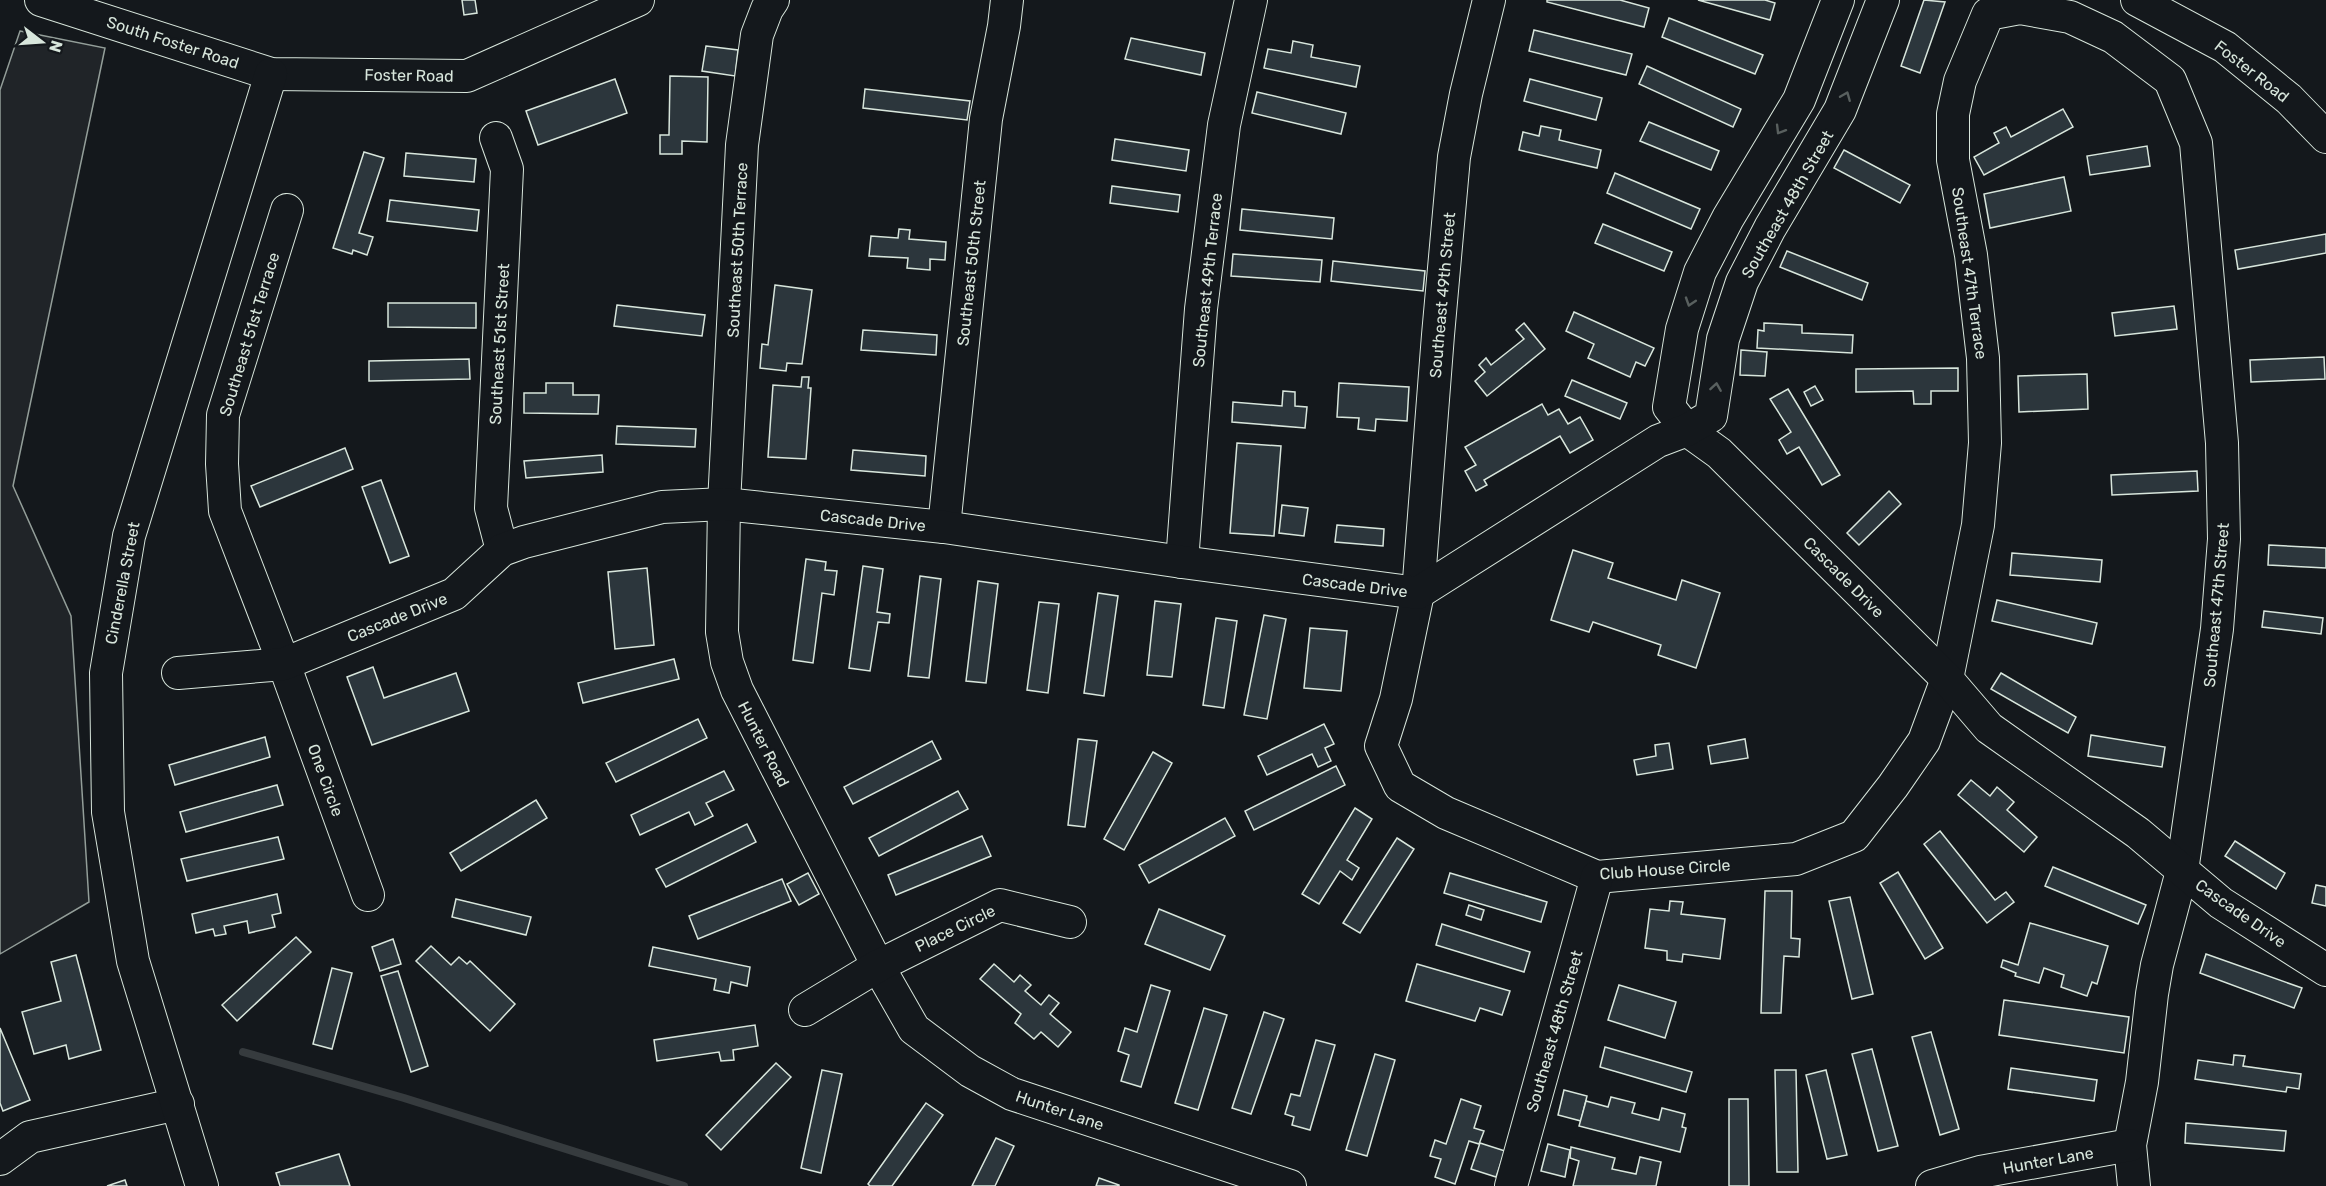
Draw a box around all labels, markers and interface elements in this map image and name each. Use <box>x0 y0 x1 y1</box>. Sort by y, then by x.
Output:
north arrow <box>12 12 72 72</box>
street label: South Foster Road <box>104 12 241 73</box>
street label: Foster Road <box>2211 36 2293 106</box>
text: N <box>45 38 67 55</box>
street label: Foster Road <box>364 65 454 86</box>
one-way arrow <box>1839 92 1851 103</box>
one-way arrow <box>1776 124 1788 134</box>
street label: Southeast 48th Street <box>1737 127 1837 281</box>
street label: Southeast 50th Terrace <box>723 162 752 338</box>
street label: Southeast 50th Street <box>953 179 990 347</box>
street label: Southeast 47th Terrace <box>1948 186 1991 360</box>
street label: Southeast 49th Terrace <box>1189 192 1226 368</box>
street label: Southeast 49th Street <box>1426 211 1459 379</box>
street label: Southeast 51st Terrace <box>216 250 283 418</box>
street label: Southeast 51st Street <box>486 263 513 425</box>
one-way arrow <box>1685 296 1698 307</box>
one-way arrow <box>1709 382 1722 392</box>
street label: Cascade Drive <box>819 505 927 536</box>
street label: Cinderella Street <box>101 520 144 646</box>
street label: Southeast 47th Street <box>2200 522 2233 688</box>
street label: Cascade Drive <box>1799 533 1888 622</box>
street label: Cascade Drive <box>1301 570 1409 601</box>
street label: Cascade Drive <box>344 589 450 646</box>
street label: Hunter Road <box>734 698 793 790</box>
street label: One Circle <box>304 741 347 819</box>
street label: Club House Circle <box>1599 855 1731 884</box>
street label: Cascade Drive <box>2192 875 2290 952</box>
street label: Place Circle <box>912 901 998 956</box>
street label: Southeast 48th Street <box>1522 948 1587 1114</box>
street label: Hunter Lane <box>1013 1087 1106 1134</box>
street label: Hunter Lane <box>2001 1143 2095 1178</box>

